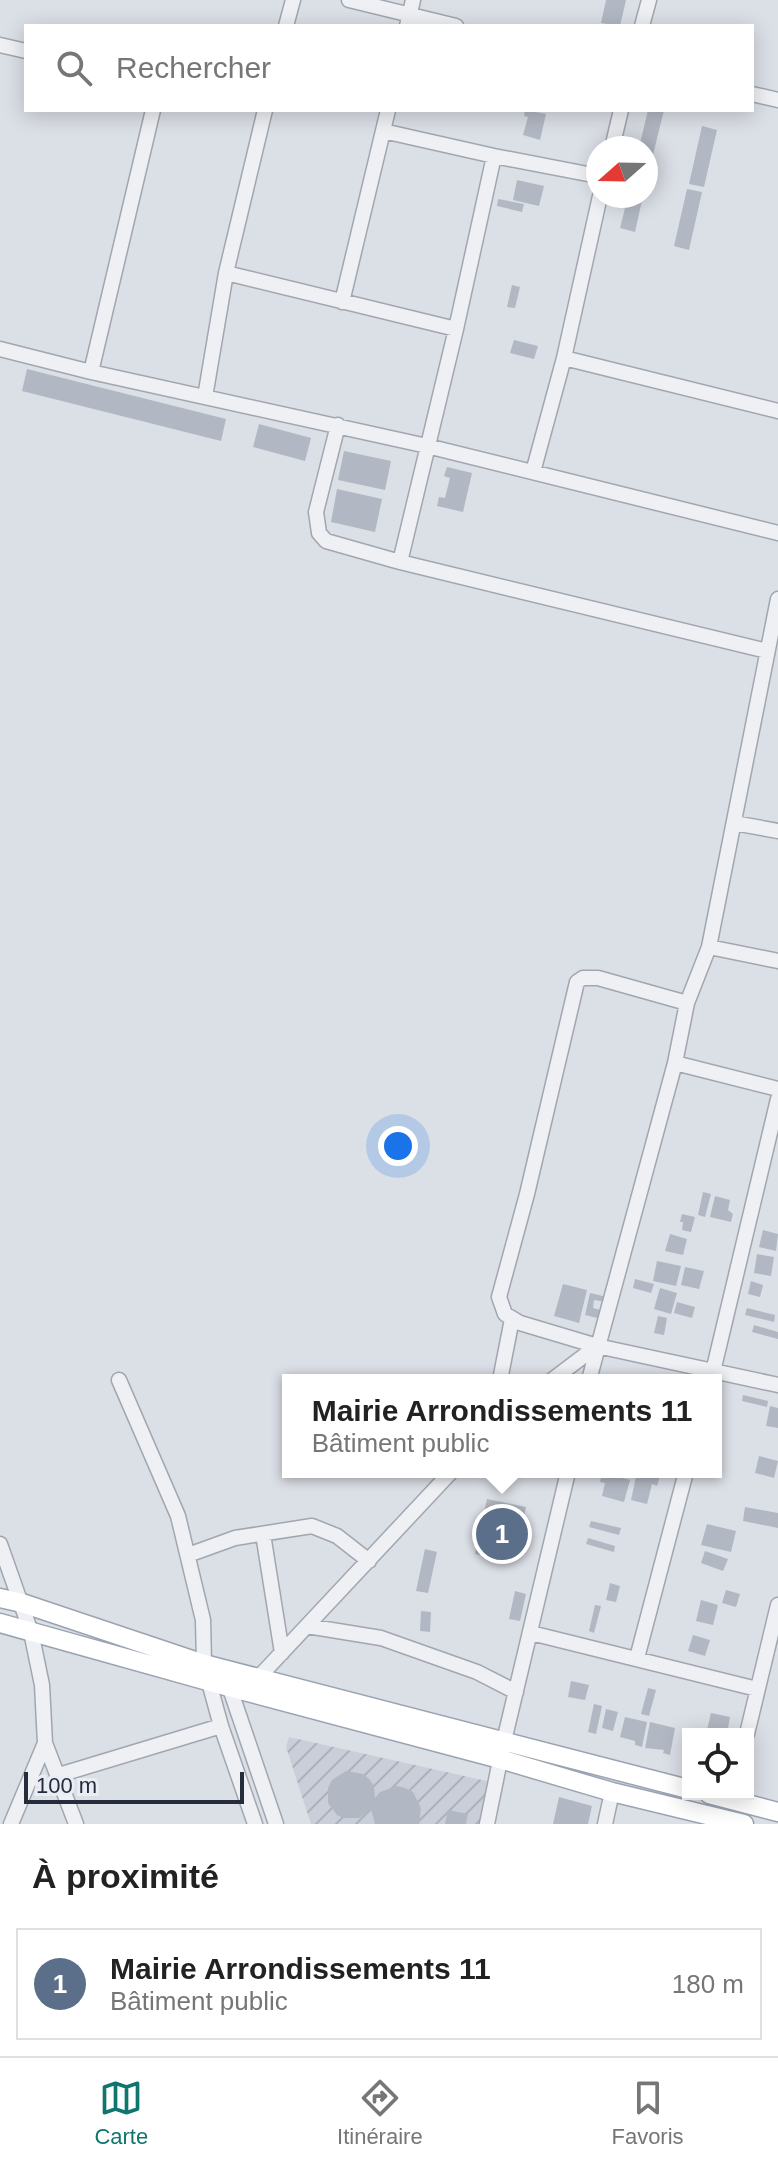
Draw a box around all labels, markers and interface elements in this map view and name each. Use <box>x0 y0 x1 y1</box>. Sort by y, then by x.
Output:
search box <box>24 24 754 112</box>
icon: search <box>52 46 96 90</box>
text: Rechercher <box>116 51 271 84</box>
north arrow <box>586 136 658 208</box>
your location <box>378 1126 418 1166</box>
popup <box>282 1374 722 1478</box>
text: Mairie Arrondissements 11 <box>312 1394 692 1427</box>
text: Bâtiment public <box>312 1428 489 1458</box>
pin: 1 <box>476 1504 528 1564</box>
map controls <box>682 1728 754 1800</box>
button: locate <box>682 1728 754 1800</box>
scale bar <box>24 1768 244 1804</box>
text: 100 m <box>36 1773 97 1798</box>
text: À proximité <box>32 1857 219 1895</box>
text: Mairie Arrondissements 11 <box>110 1952 491 1985</box>
text: 1 <box>53 1969 67 1999</box>
text: 180 m <box>672 1969 744 1999</box>
text: Bâtiment public <box>110 1986 288 2016</box>
tab: Carte <box>94 2076 148 2150</box>
tab: Itinéraire <box>337 2076 423 2150</box>
tab: Favoris <box>611 2076 684 2150</box>

